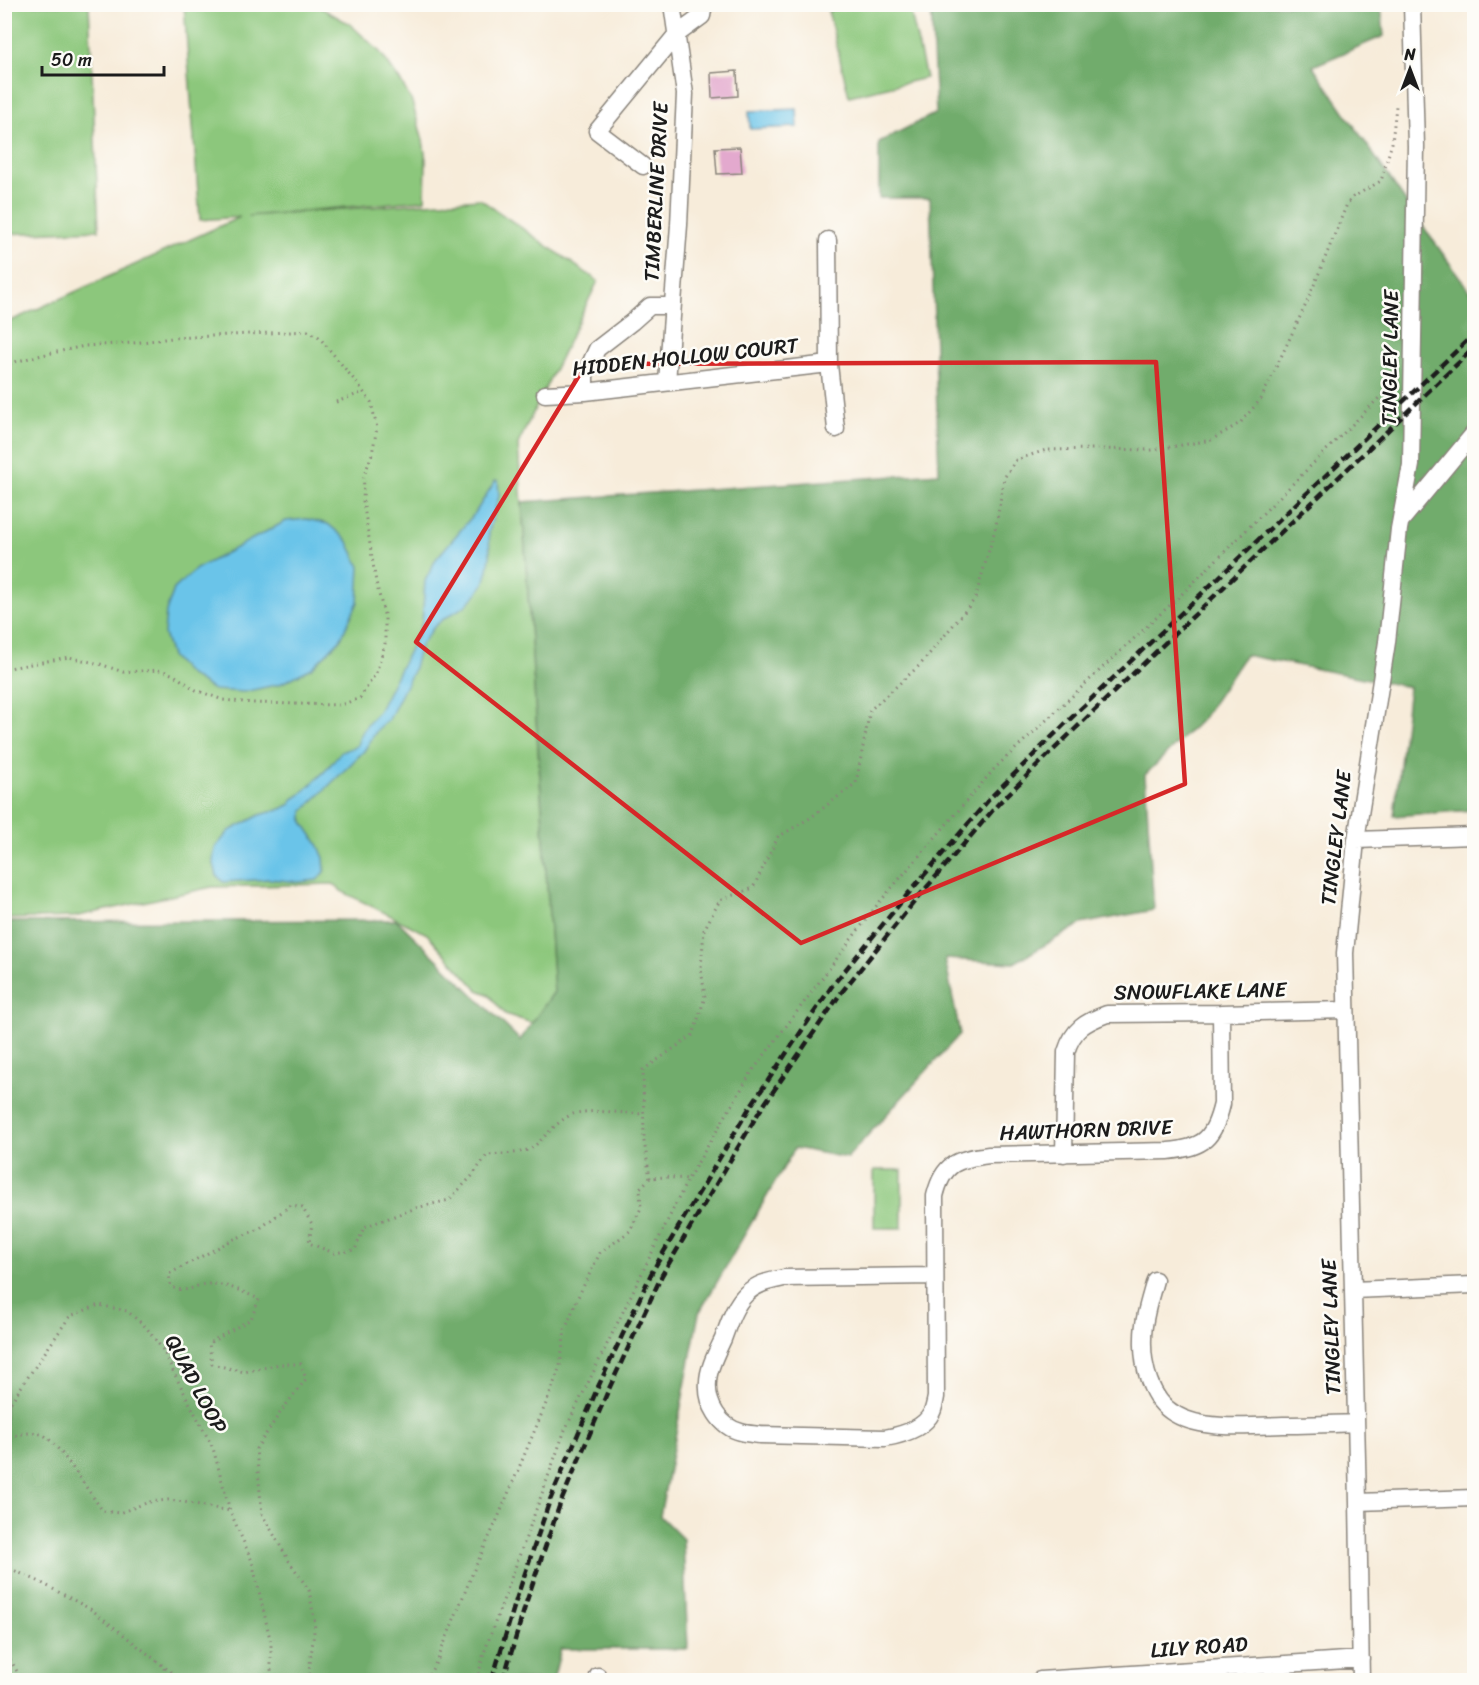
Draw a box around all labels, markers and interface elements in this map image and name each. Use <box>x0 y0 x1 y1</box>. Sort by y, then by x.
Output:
scale bar <box>42 39 164 77</box>
north arrow <box>1380 39 1440 99</box>
text: N <box>1403 40 1416 69</box>
text: 50 m <box>51 44 92 76</box>
street label: TIMBERLINE DRIVE <box>632 100 680 283</box>
street label: TINGLEY LANE <box>1370 288 1410 426</box>
street label: HIDDEN HOLLOW COURT <box>570 326 802 388</box>
street label: TINGLEY LANE <box>1309 767 1363 908</box>
street label: SNOWFLAKE LANE <box>1113 970 1288 1012</box>
street label: HAWTHORN DRIVE <box>999 1108 1174 1152</box>
street label: TINGLEY LANE <box>1310 1257 1352 1396</box>
street label: QUAD LOOP <box>154 1327 238 1441</box>
street label: LILY ROAD <box>1149 1625 1249 1669</box>

